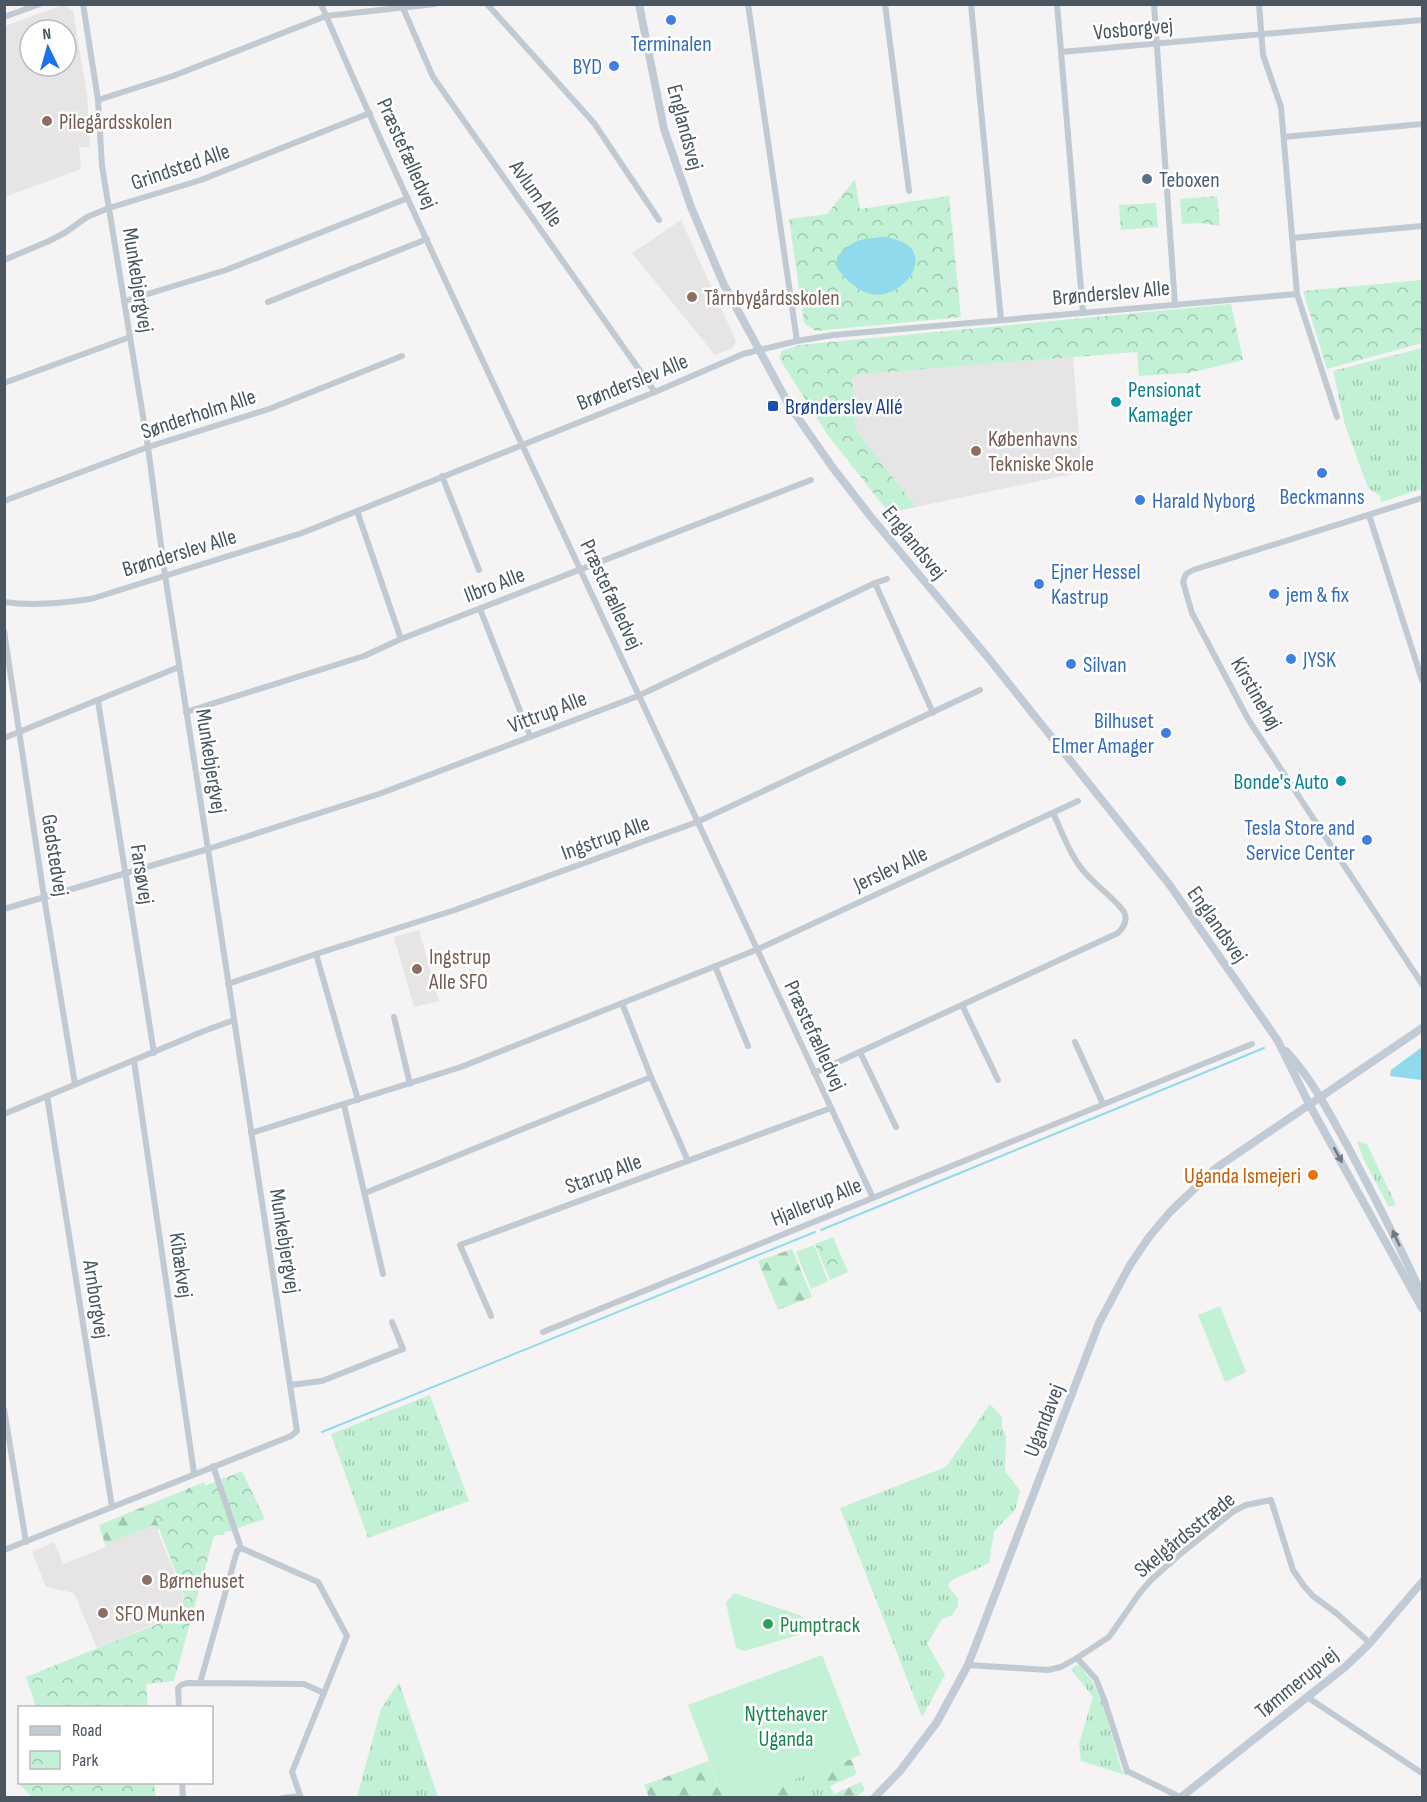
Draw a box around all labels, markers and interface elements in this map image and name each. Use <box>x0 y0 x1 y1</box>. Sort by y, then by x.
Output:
marker: Terminalen <box>664 13 678 27</box>
street label: Vosborgvej <box>1092 13 1174 46</box>
north arrow <box>18 18 78 78</box>
text: N <box>42 25 52 44</box>
place label: Terminalen <box>630 31 712 58</box>
place label: BYD <box>572 54 602 81</box>
marker: BYD <box>607 59 621 73</box>
street label: Englandsvej <box>660 82 709 173</box>
street label: Præstefælledvej <box>370 94 443 213</box>
place label: Pilegårdsskolen <box>59 109 173 136</box>
marker: Pilegårdsskolen <box>40 114 54 128</box>
street label: Grindsted Alle <box>128 138 233 197</box>
street label: Avlum Alle <box>503 154 568 232</box>
place label: Teboxen <box>1159 167 1220 194</box>
marker: Teboxen <box>1140 172 1154 186</box>
street label: Munkebjergvej <box>116 226 159 335</box>
street label: Brønderslev Alle <box>1051 275 1171 312</box>
place label: Tårnbygårdsskolen <box>704 285 840 312</box>
marker: Tårnbygårdsskolen <box>685 290 699 304</box>
street label: Brønderslev Alle <box>573 348 692 417</box>
place label: Pensionat Kamager <box>1128 377 1202 429</box>
street label: Sønderholm Alle <box>138 383 259 446</box>
place label: Brønderslev Allé <box>785 394 903 421</box>
marker: Pensionat Kamager <box>1109 395 1123 409</box>
marker: Brønderslev Allé <box>766 399 780 413</box>
place label: Københavns Tekniske Skole <box>988 426 1094 478</box>
marker: Københavns Tekniske Skole <box>969 444 983 458</box>
marker: Beckmanns <box>1315 466 1329 480</box>
place label: Beckmanns <box>1279 484 1365 511</box>
place label: Harald Nyborg <box>1152 488 1256 515</box>
marker: Harald Nyborg <box>1133 493 1147 507</box>
street label: Englandsvej <box>876 500 952 585</box>
street label: Brønderslev Alle <box>119 523 240 584</box>
street label: Præstefælledvej <box>573 535 648 654</box>
place label: Ejner Hessel Kastrup <box>1051 559 1141 611</box>
street label: Ilbro Alle <box>460 562 529 609</box>
marker: Ejner Hessel Kastrup <box>1032 577 1046 591</box>
place label: jem & fix <box>1285 582 1350 609</box>
marker: jem & fix <box>1267 587 1281 601</box>
place label: JYSK <box>1302 647 1336 674</box>
place label: Silvan <box>1083 652 1127 679</box>
marker: JYSK <box>1284 652 1298 666</box>
street label: Kirstinehøj <box>1224 653 1287 735</box>
marker: Silvan <box>1064 657 1078 671</box>
street label: Vittrup Alle <box>504 685 591 740</box>
street label: Munkebjergvej <box>189 707 232 816</box>
place label: Bilhuset Elmer Amager <box>1052 708 1154 760</box>
marker: Bilhuset Elmer Amager <box>1159 726 1173 740</box>
place label: Bonde's Auto <box>1234 769 1329 796</box>
marker: Bonde's Auto <box>1334 774 1348 788</box>
street label: Ingstrup Alle <box>558 810 653 867</box>
street label: Gedstedvej <box>35 812 74 898</box>
place label: Tesla Store and Service Center <box>1244 815 1355 867</box>
marker: Tesla Store and Service Center <box>1360 833 1374 847</box>
street label: Jerslev Alle <box>848 840 932 899</box>
street label: Farsøvej <box>123 842 160 906</box>
street label: Englandsvej <box>1181 881 1253 968</box>
place label: Ingstrup Alle SFO <box>428 944 491 996</box>
marker: Ingstrup Alle SFO <box>410 962 424 976</box>
street label: Præstefælledvej <box>777 976 852 1095</box>
one-way arrow <box>1333 1146 1343 1163</box>
street label: Starup Alle <box>562 1148 645 1201</box>
place label: Uganda Ismejeri <box>1184 1163 1301 1190</box>
marker: Uganda Ismejeri <box>1306 1168 1320 1182</box>
street label: Hjallerup Alle <box>767 1172 866 1233</box>
street label: Munkebjergvej <box>263 1187 306 1296</box>
one-way arrow <box>1391 1230 1400 1247</box>
street label: Kibækvej <box>163 1231 198 1300</box>
street label: Arnborgvej <box>76 1257 115 1340</box>
street label: Ugandavej <box>1018 1380 1071 1461</box>
street label: Skelgårdsstræde <box>1129 1486 1241 1584</box>
place label: Børnehuset <box>159 1568 245 1595</box>
marker: Børnehuset <box>140 1573 154 1587</box>
place label: SFO Munken <box>115 1601 205 1628</box>
marker: SFO Munken <box>96 1606 110 1620</box>
place label: Pumptrack <box>780 1612 861 1639</box>
marker: Pumptrack <box>761 1617 775 1631</box>
street label: Tømmerupvej <box>1250 1641 1344 1725</box>
park label: Nyttehaver Uganda <box>744 1701 828 1753</box>
legend <box>18 1706 213 1784</box>
text: Road <box>72 1720 102 1741</box>
text: Park <box>72 1750 98 1771</box>

